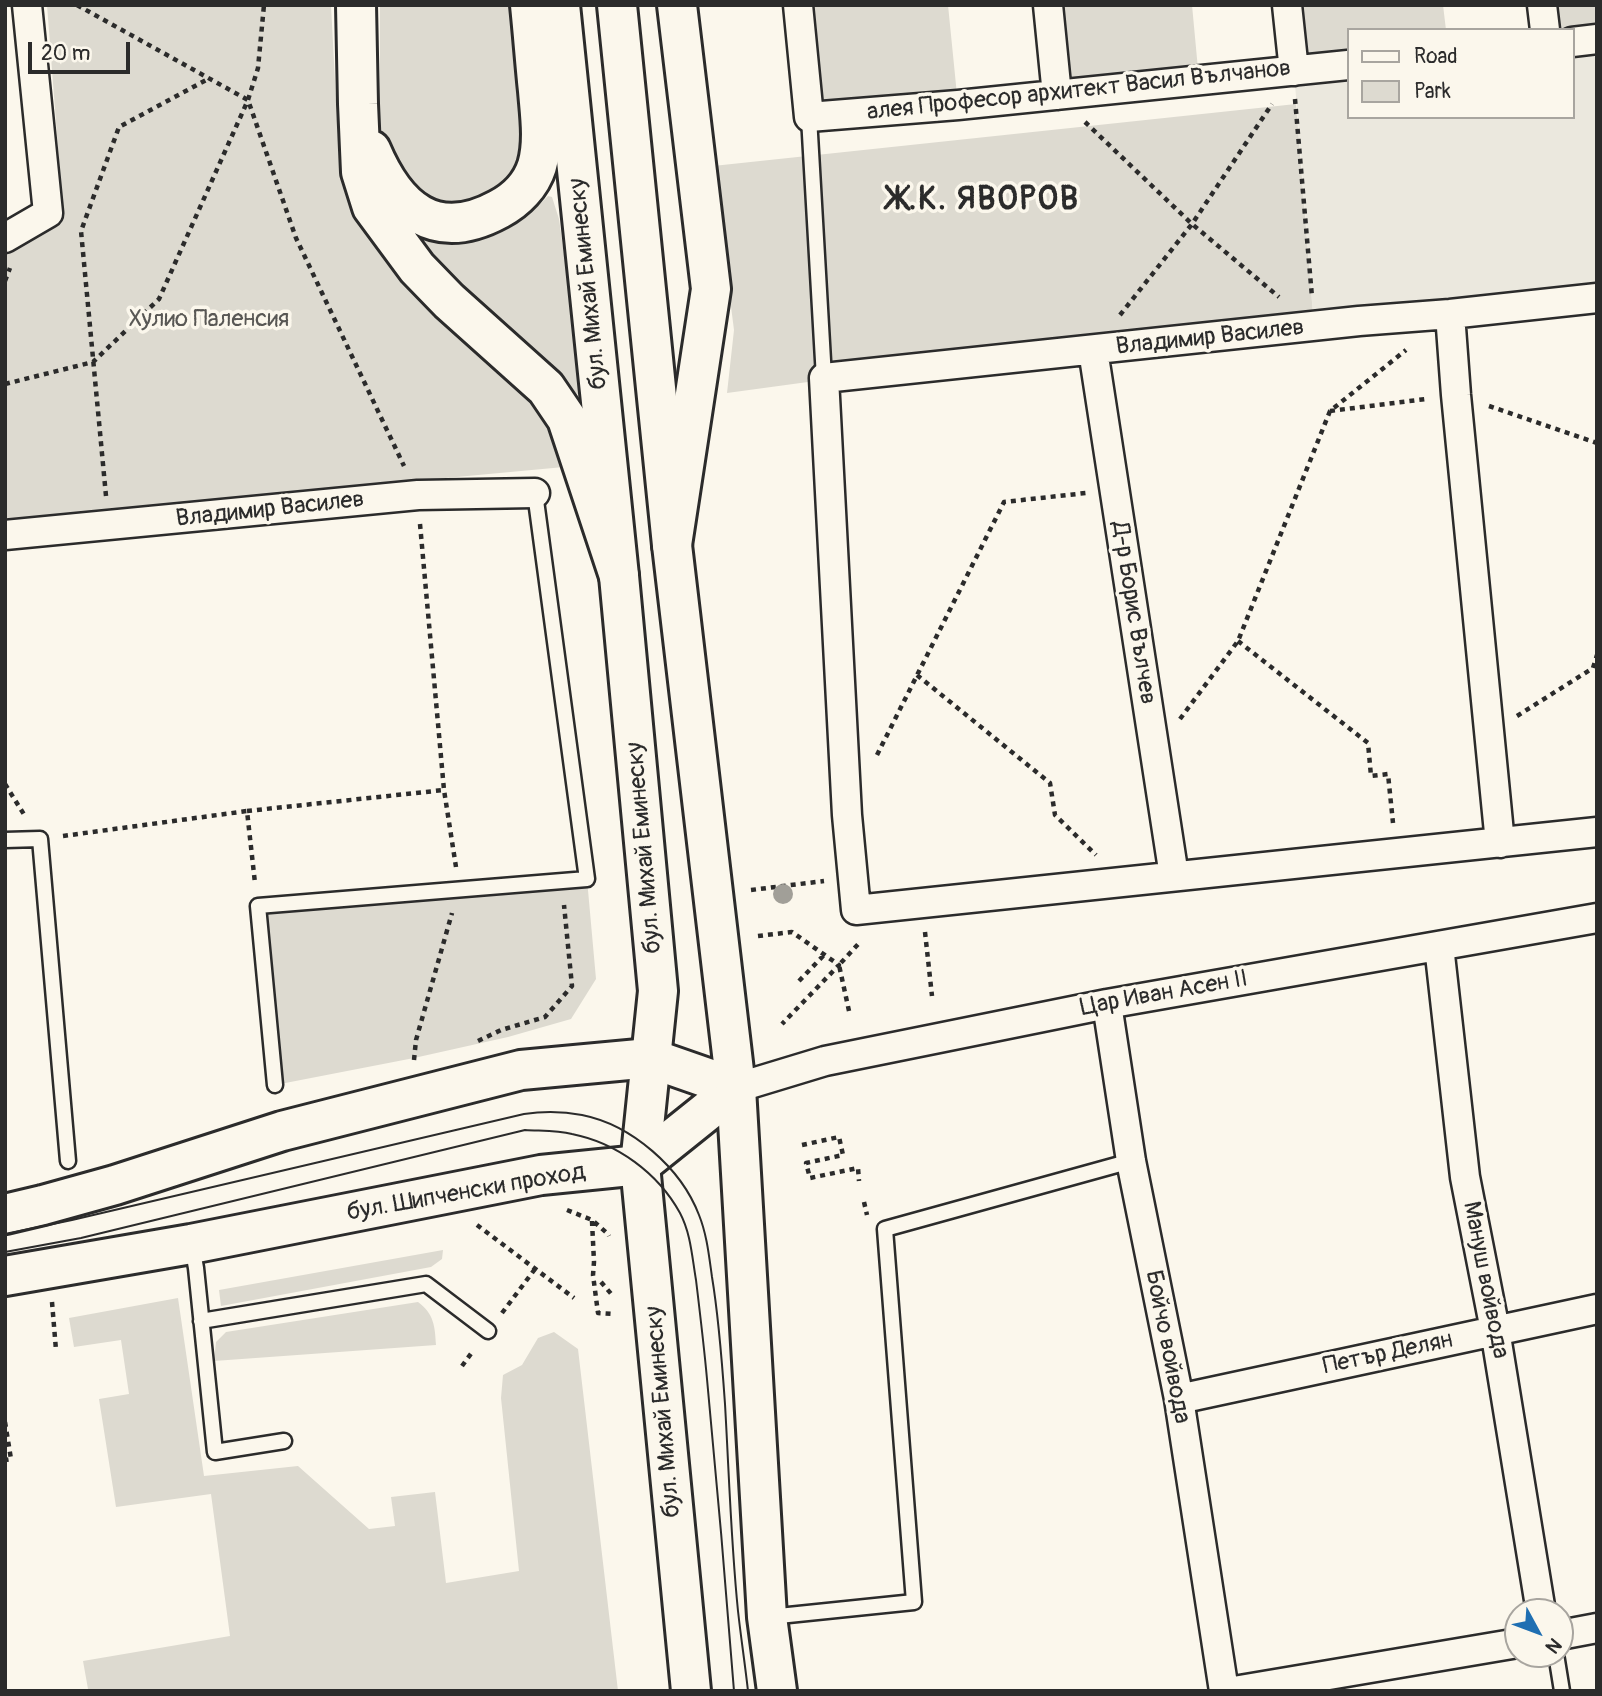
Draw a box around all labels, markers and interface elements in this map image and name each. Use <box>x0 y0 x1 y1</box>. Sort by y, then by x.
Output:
scale bar <box>32 28 133 72</box>
legend <box>1346 28 1574 119</box>
text: 20 m <box>41 40 90 67</box>
text: Road <box>1414 43 1458 70</box>
street label: алея Професор архитект Васил Вълчанов <box>866 54 1292 128</box>
text: Park <box>1414 78 1451 105</box>
street label: бул. Михай Еминеску <box>564 177 614 391</box>
district label: Ж.К. ЯВОРОВ <box>889 182 1079 220</box>
park label: Хулио Паленсия <box>129 306 289 334</box>
street label: Владимир Василев <box>1114 314 1306 362</box>
street label: Владимир Василев <box>174 486 366 534</box>
street label: Д-р Борис Вълчев <box>1104 520 1162 706</box>
street label: бул. Михай Еминеску <box>621 741 669 955</box>
street label: Цар Иван Асен II <box>1078 965 1250 1023</box>
street label: бул. Шипченски проход <box>344 1158 588 1228</box>
street label: Мануш войвода <box>1456 1199 1514 1361</box>
street label: Бойчо войвода <box>1138 1268 1196 1426</box>
street label: бул. Михай Еминеску <box>640 1305 688 1519</box>
street label: Петър Делян <box>1321 1326 1455 1382</box>
north arrow <box>1504 1598 1574 1668</box>
text: N <box>1540 1633 1567 1658</box>

